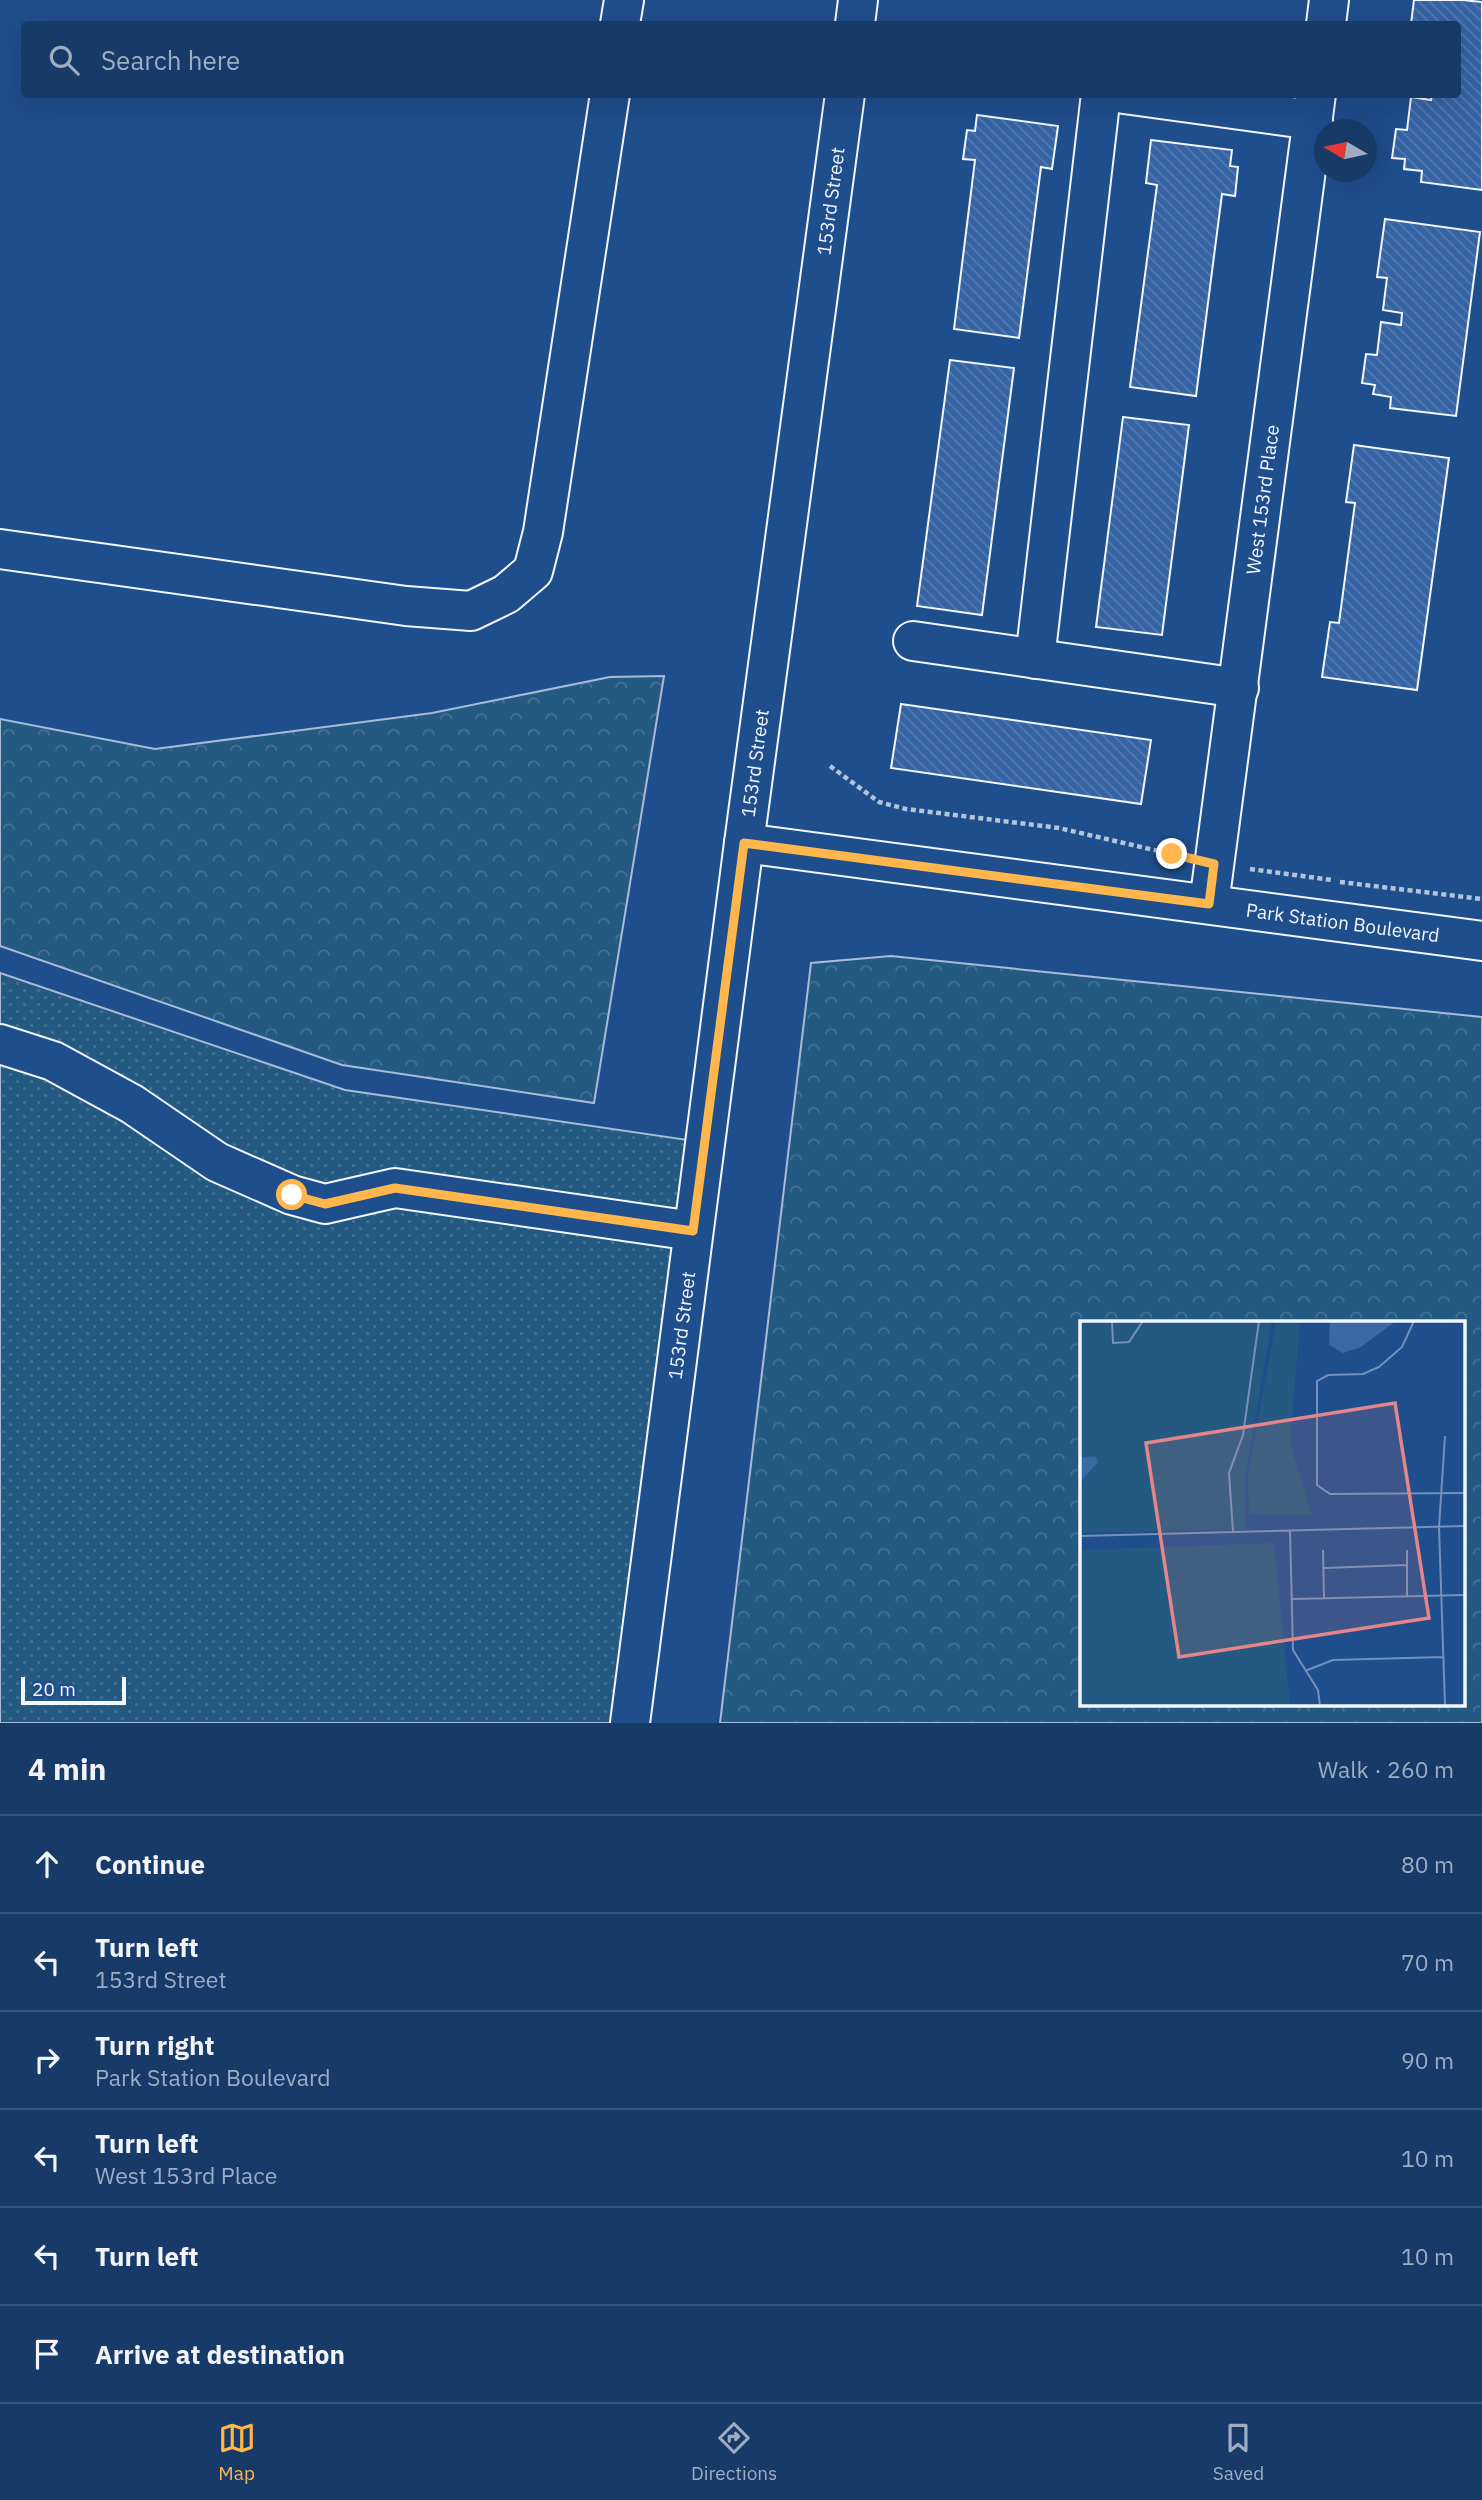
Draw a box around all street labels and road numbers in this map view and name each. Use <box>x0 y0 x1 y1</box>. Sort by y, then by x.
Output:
street label: 153rd Street <box>811 146 850 257</box>
street label: West 153rd Place <box>1241 423 1284 576</box>
street label: 153rd Street <box>736 708 774 819</box>
street label: Park Station Boulevard <box>1245 898 1441 947</box>
street label: 153rd Street <box>663 1270 700 1381</box>

